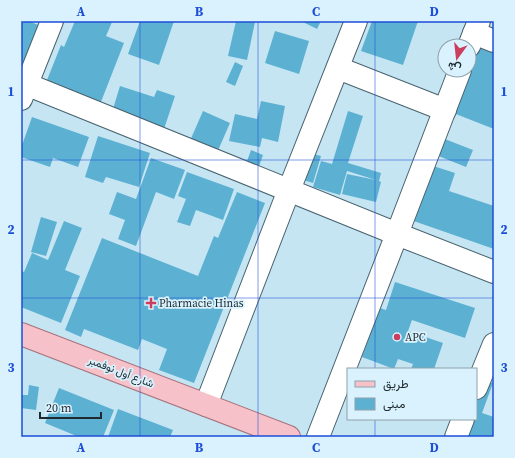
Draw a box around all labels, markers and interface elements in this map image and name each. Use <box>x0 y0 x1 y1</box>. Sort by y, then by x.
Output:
text: A <box>77 3 86 20</box>
text: B <box>195 3 204 20</box>
text: C <box>312 3 320 20</box>
text: D <box>429 3 439 20</box>
north arrow <box>437 38 477 78</box>
text: ش <box>446 58 463 76</box>
text: 1 <box>7 83 15 100</box>
text: 1 <box>500 83 508 100</box>
text: 2 <box>7 221 15 238</box>
text: 2 <box>500 221 508 238</box>
place label: Pharmacie Hinas <box>159 296 244 311</box>
marker: Pharmacie Hinas <box>146 298 156 308</box>
place label: APC <box>405 330 426 345</box>
marker: APC <box>392 332 402 342</box>
street label: شارع أول نوفمبر <box>85 352 156 392</box>
text: 3 <box>7 359 15 376</box>
text: 3 <box>500 359 508 376</box>
legend <box>347 368 477 420</box>
text: طريق <box>383 376 409 392</box>
scale bar <box>40 394 101 420</box>
text: مبنى <box>383 396 405 412</box>
text: 20 m <box>46 400 72 416</box>
text: A <box>77 439 86 456</box>
text: B <box>195 439 204 456</box>
text: C <box>312 439 320 456</box>
text: D <box>429 439 439 456</box>

